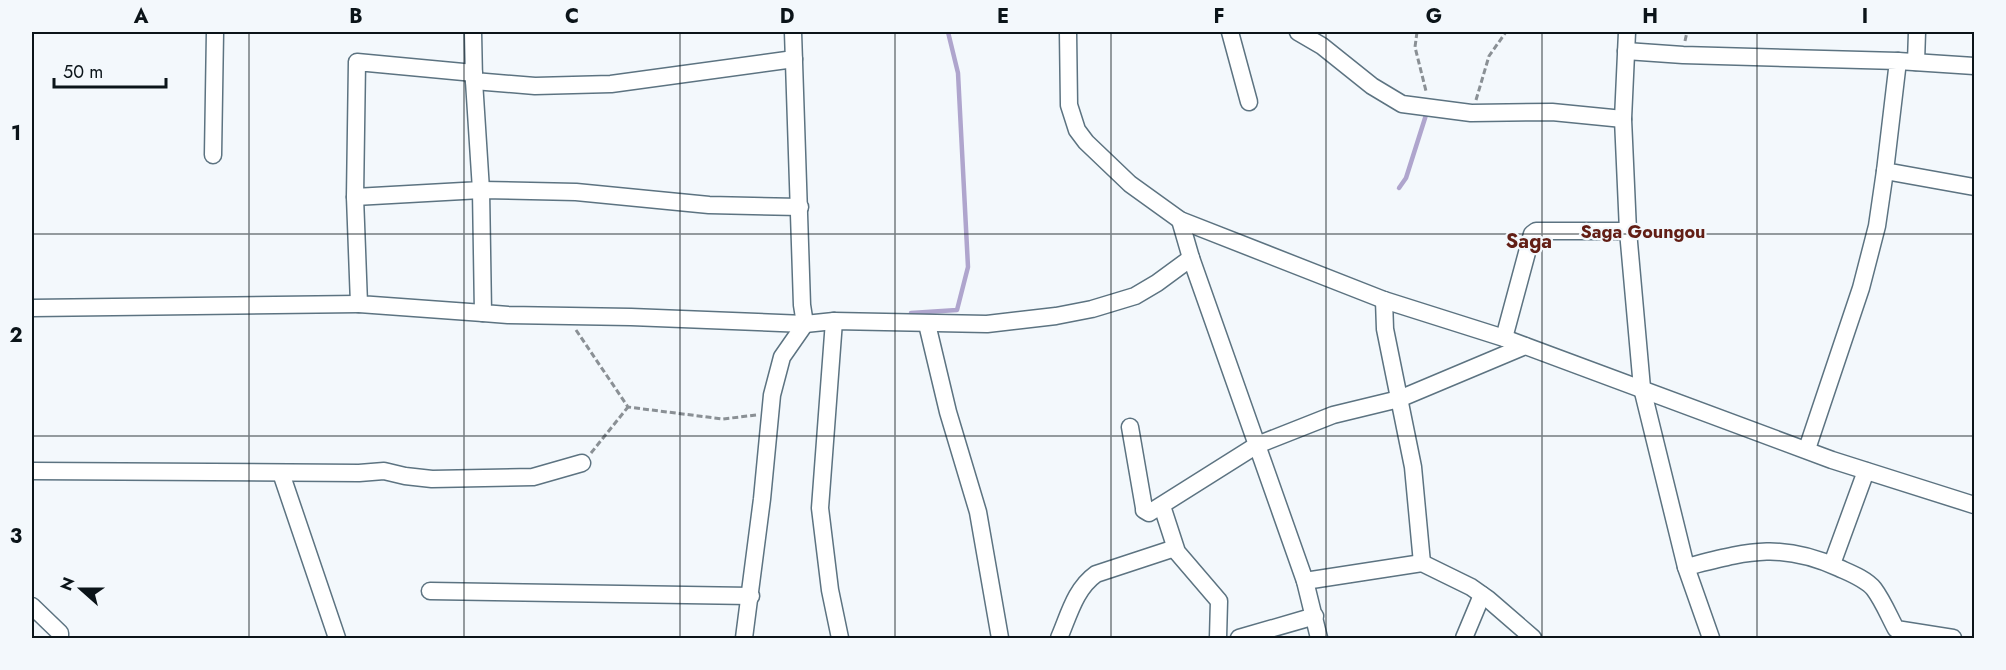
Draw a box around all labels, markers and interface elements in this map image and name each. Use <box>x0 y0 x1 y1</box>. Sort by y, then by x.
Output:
text: A <box>133 2 149 31</box>
text: B <box>349 2 363 31</box>
text: C <box>565 2 579 31</box>
text: D <box>780 2 794 31</box>
text: E <box>997 2 1009 31</box>
text: F <box>1213 2 1225 31</box>
text: G <box>1426 2 1442 31</box>
text: H <box>1642 2 1658 31</box>
text: I <box>1862 2 1868 31</box>
scale bar <box>54 51 166 89</box>
text: 50 m <box>63 59 103 85</box>
text: 1 <box>11 119 21 148</box>
district label: Saga Goungou <box>1581 219 1705 245</box>
district label: Saga <box>1506 227 1552 256</box>
text: 2 <box>9 321 23 350</box>
text: 3 <box>10 522 22 551</box>
north arrow <box>51 559 111 619</box>
text: N <box>54 574 80 594</box>

